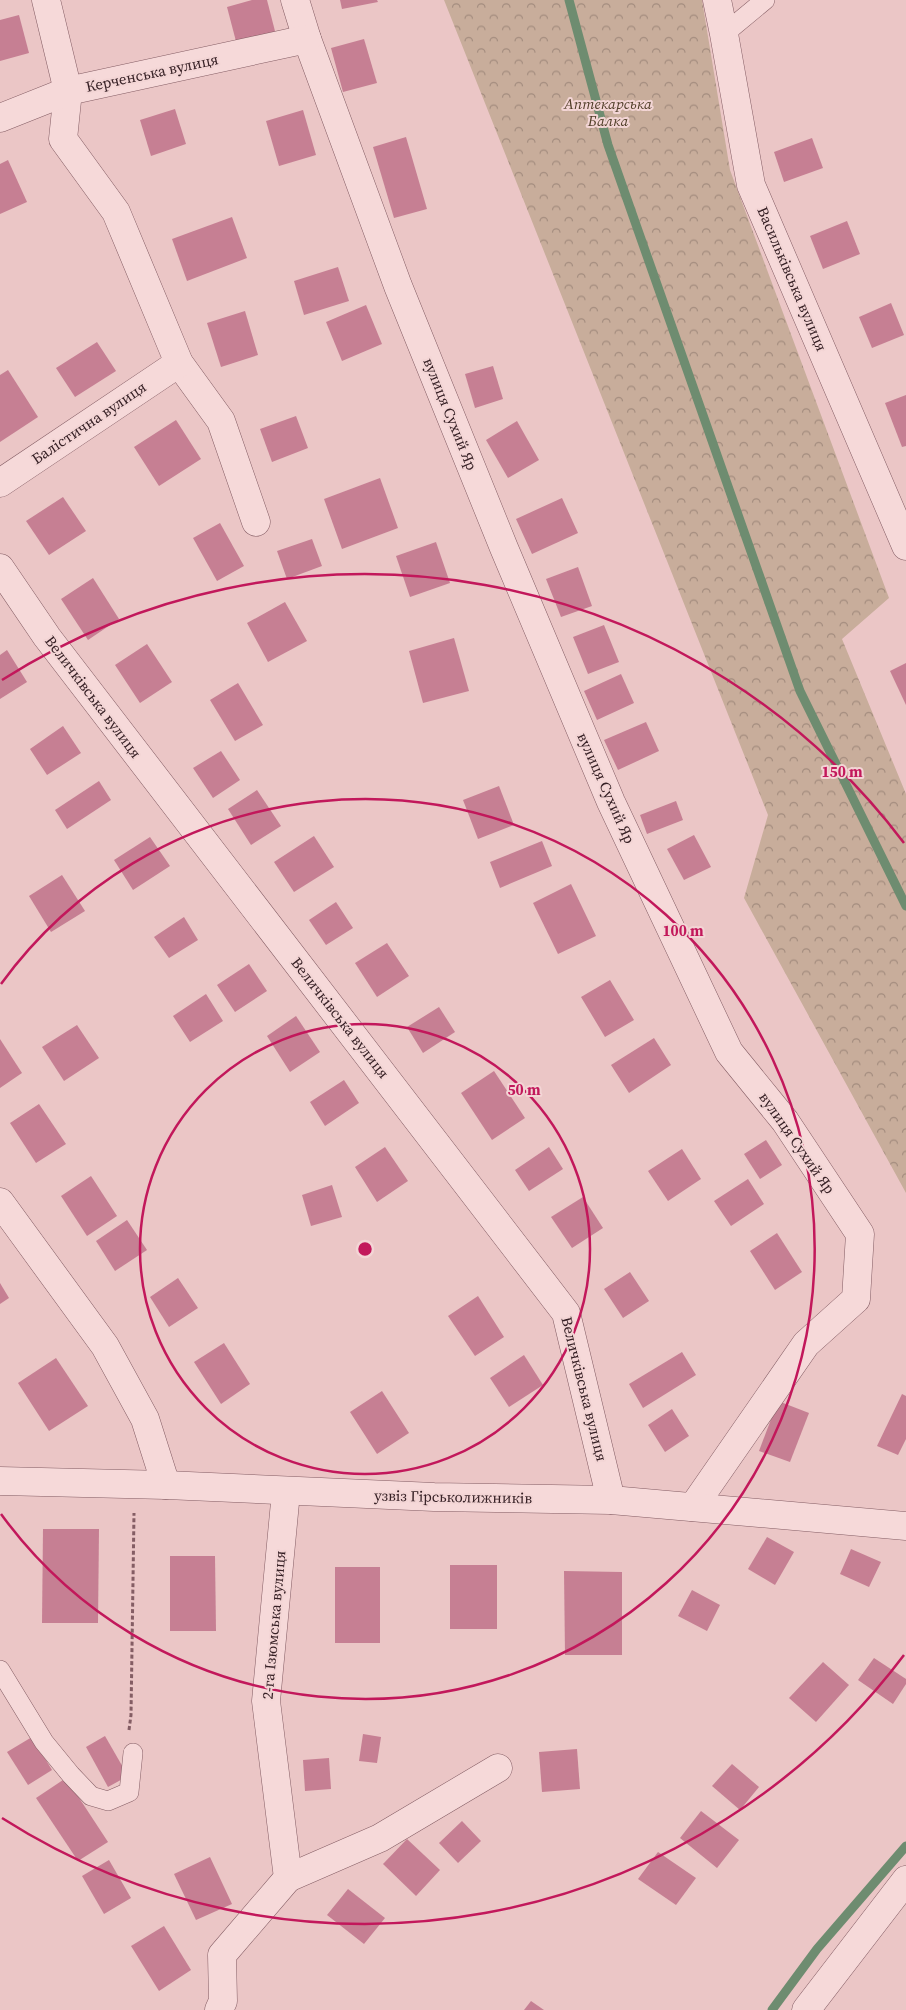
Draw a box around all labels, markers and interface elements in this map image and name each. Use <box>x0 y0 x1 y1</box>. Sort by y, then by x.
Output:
street label: Керченська вулиця <box>84 48 220 97</box>
park label: Аптекарська Балка <box>563 93 652 131</box>
street label: Васильківська вулиця <box>752 203 832 354</box>
street label: вулиця Сухий Яр <box>418 354 483 473</box>
street label: Балістична вулиця <box>27 376 150 469</box>
street label: Величківська вулиця <box>40 631 146 762</box>
street label: вулиця Сухий Яр <box>573 729 640 847</box>
text: 150 m <box>821 761 863 782</box>
text: 100 m <box>662 920 704 941</box>
street label: Величківська вулиця <box>286 953 394 1083</box>
text: 50 m <box>507 1079 541 1100</box>
street label: вулиця Сухий Яр <box>755 1088 840 1198</box>
centre of rings <box>356 1240 374 1258</box>
street label: Величківська вулиця <box>556 1314 613 1463</box>
street label: узвіз Гірськолижників <box>374 1485 532 1508</box>
street label: 2-га Ізюмська вулиця <box>257 1550 290 1700</box>

